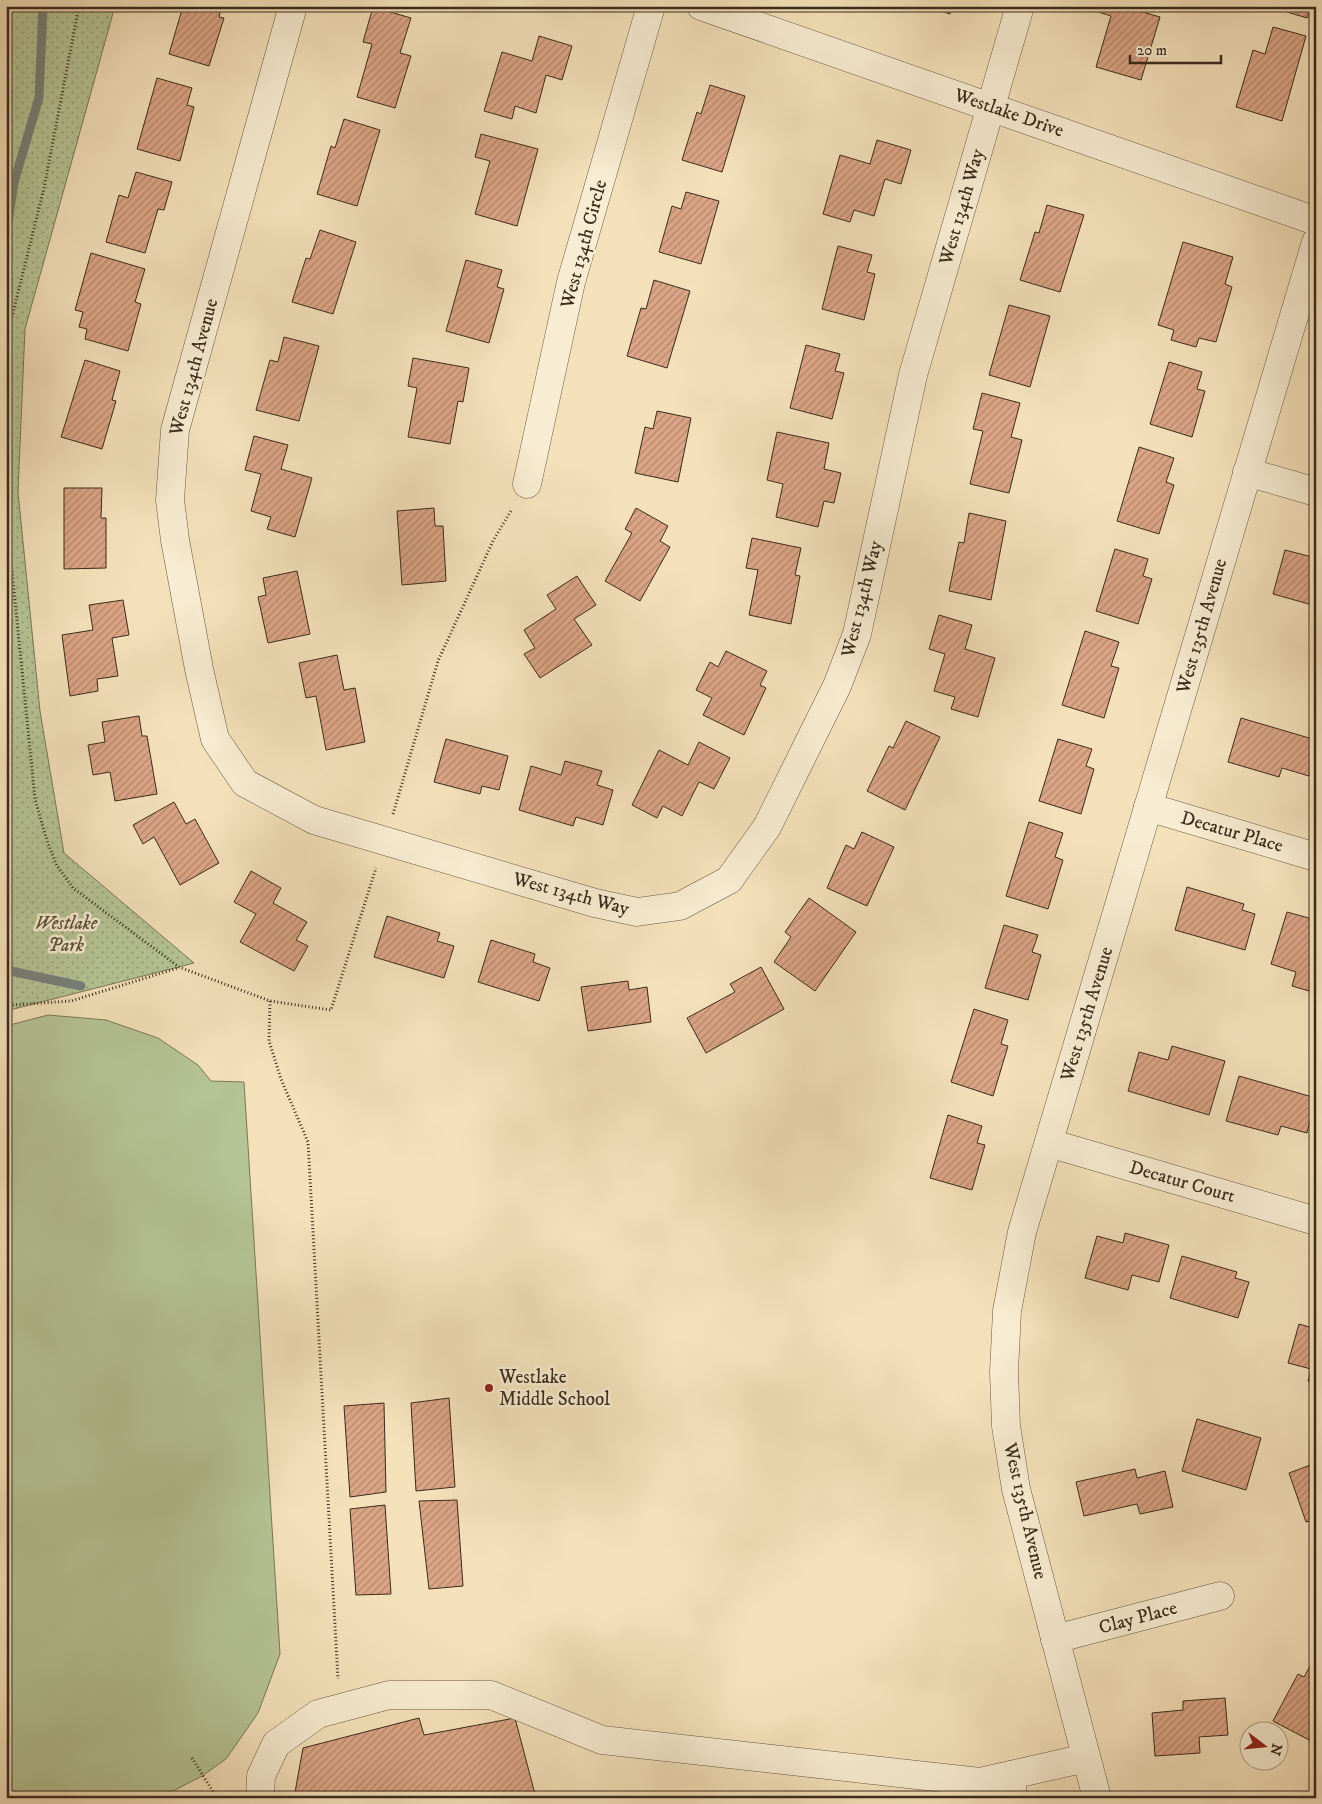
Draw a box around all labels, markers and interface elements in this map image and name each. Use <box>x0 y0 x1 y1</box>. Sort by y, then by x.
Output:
scale bar <box>1130 32 1221 64</box>
text: 20 m <box>1137 41 1167 60</box>
street label: Westlake Drive <box>950 83 1067 142</box>
street label: West 134th Way <box>934 146 990 268</box>
street label: West 134th Circle <box>556 177 612 312</box>
street label: West 134th Avenue <box>164 296 223 439</box>
street label: West 134th Way <box>836 537 888 661</box>
street label: West 135th Avenue <box>1171 556 1232 697</box>
street label: Decatur Place <box>1178 806 1286 858</box>
street label: West 134th Way <box>509 867 633 921</box>
park label: Westlake Park <box>35 912 98 957</box>
street label: West 135th Avenue <box>1055 944 1118 1085</box>
street label: Decatur Court <box>1126 1156 1238 1208</box>
place label: Westlake Middle School <box>498 1366 610 1411</box>
marker: Westlake Middle School <box>483 1382 495 1394</box>
street label: West 135th Avenue <box>998 1440 1052 1582</box>
street label: Clay Place <box>1096 1596 1180 1639</box>
north arrow <box>1240 1722 1290 1772</box>
text: N <box>1265 1741 1286 1758</box>

